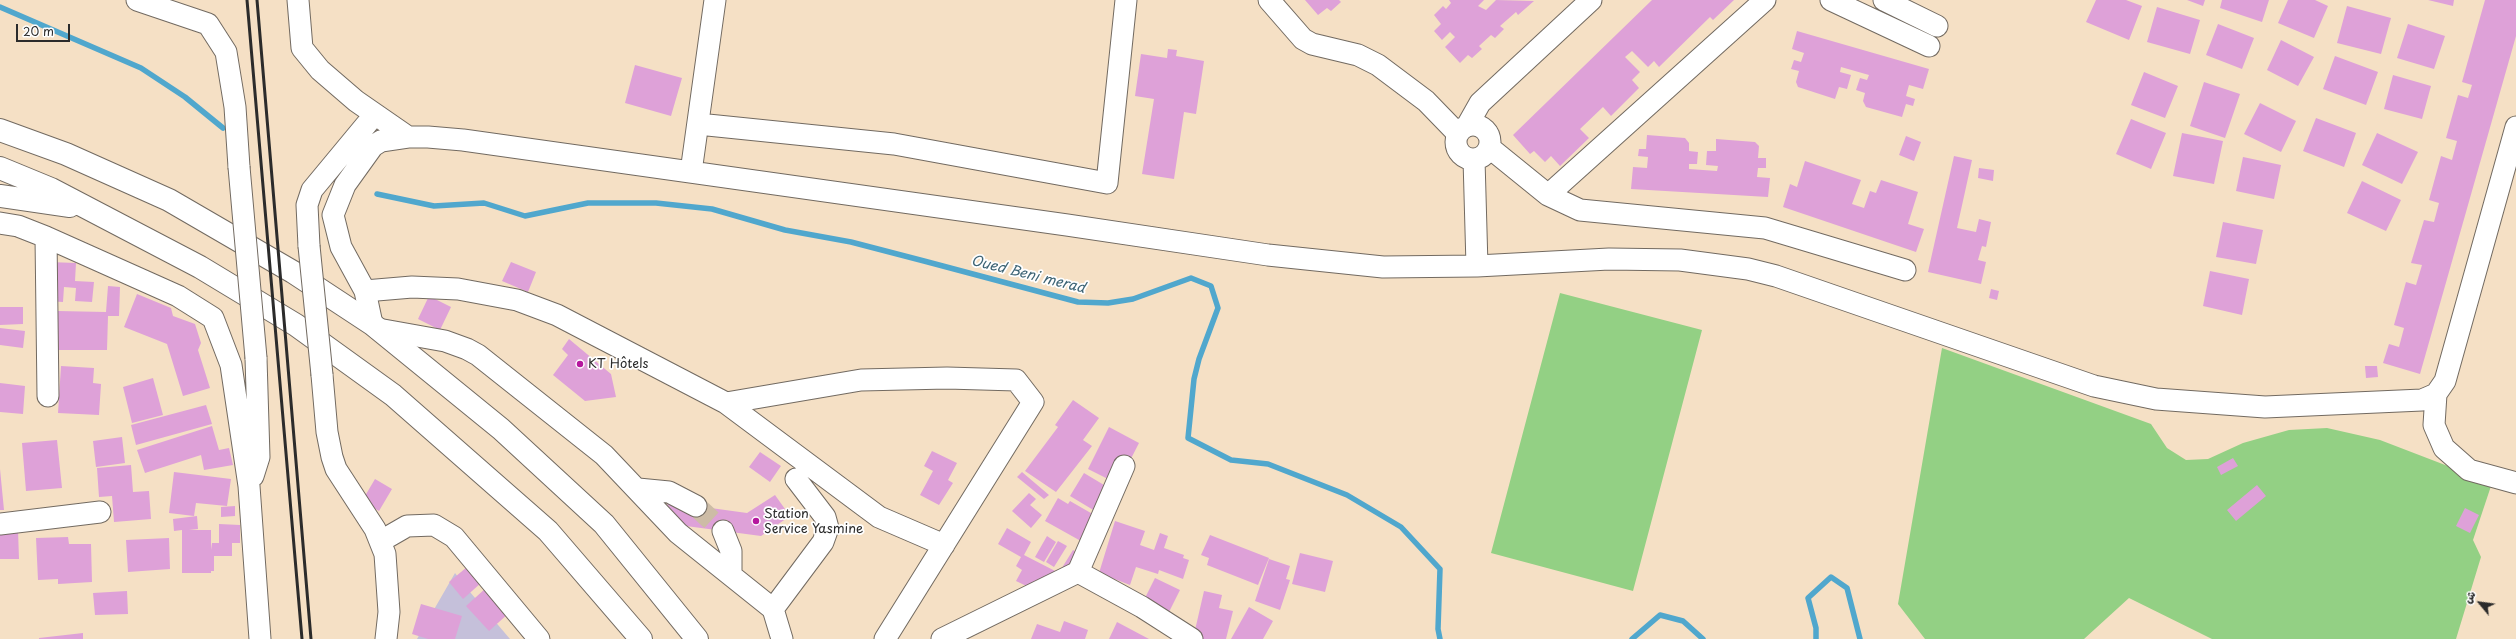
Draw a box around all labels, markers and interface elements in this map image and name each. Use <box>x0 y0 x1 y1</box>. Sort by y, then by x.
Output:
scale bar <box>18 16 72 42</box>
text: 20 m <box>23 22 54 40</box>
water label: Oued Beni merad <box>969 253 1087 297</box>
place label: KT Hôtels <box>588 356 648 372</box>
marker: KT Hôtels <box>575 359 585 369</box>
place label: Station Service Yasmine <box>764 506 863 537</box>
marker: Station Service Yasmine <box>751 516 761 526</box>
north arrow <box>2460 583 2500 623</box>
text: ش <box>2459 588 2479 606</box>

